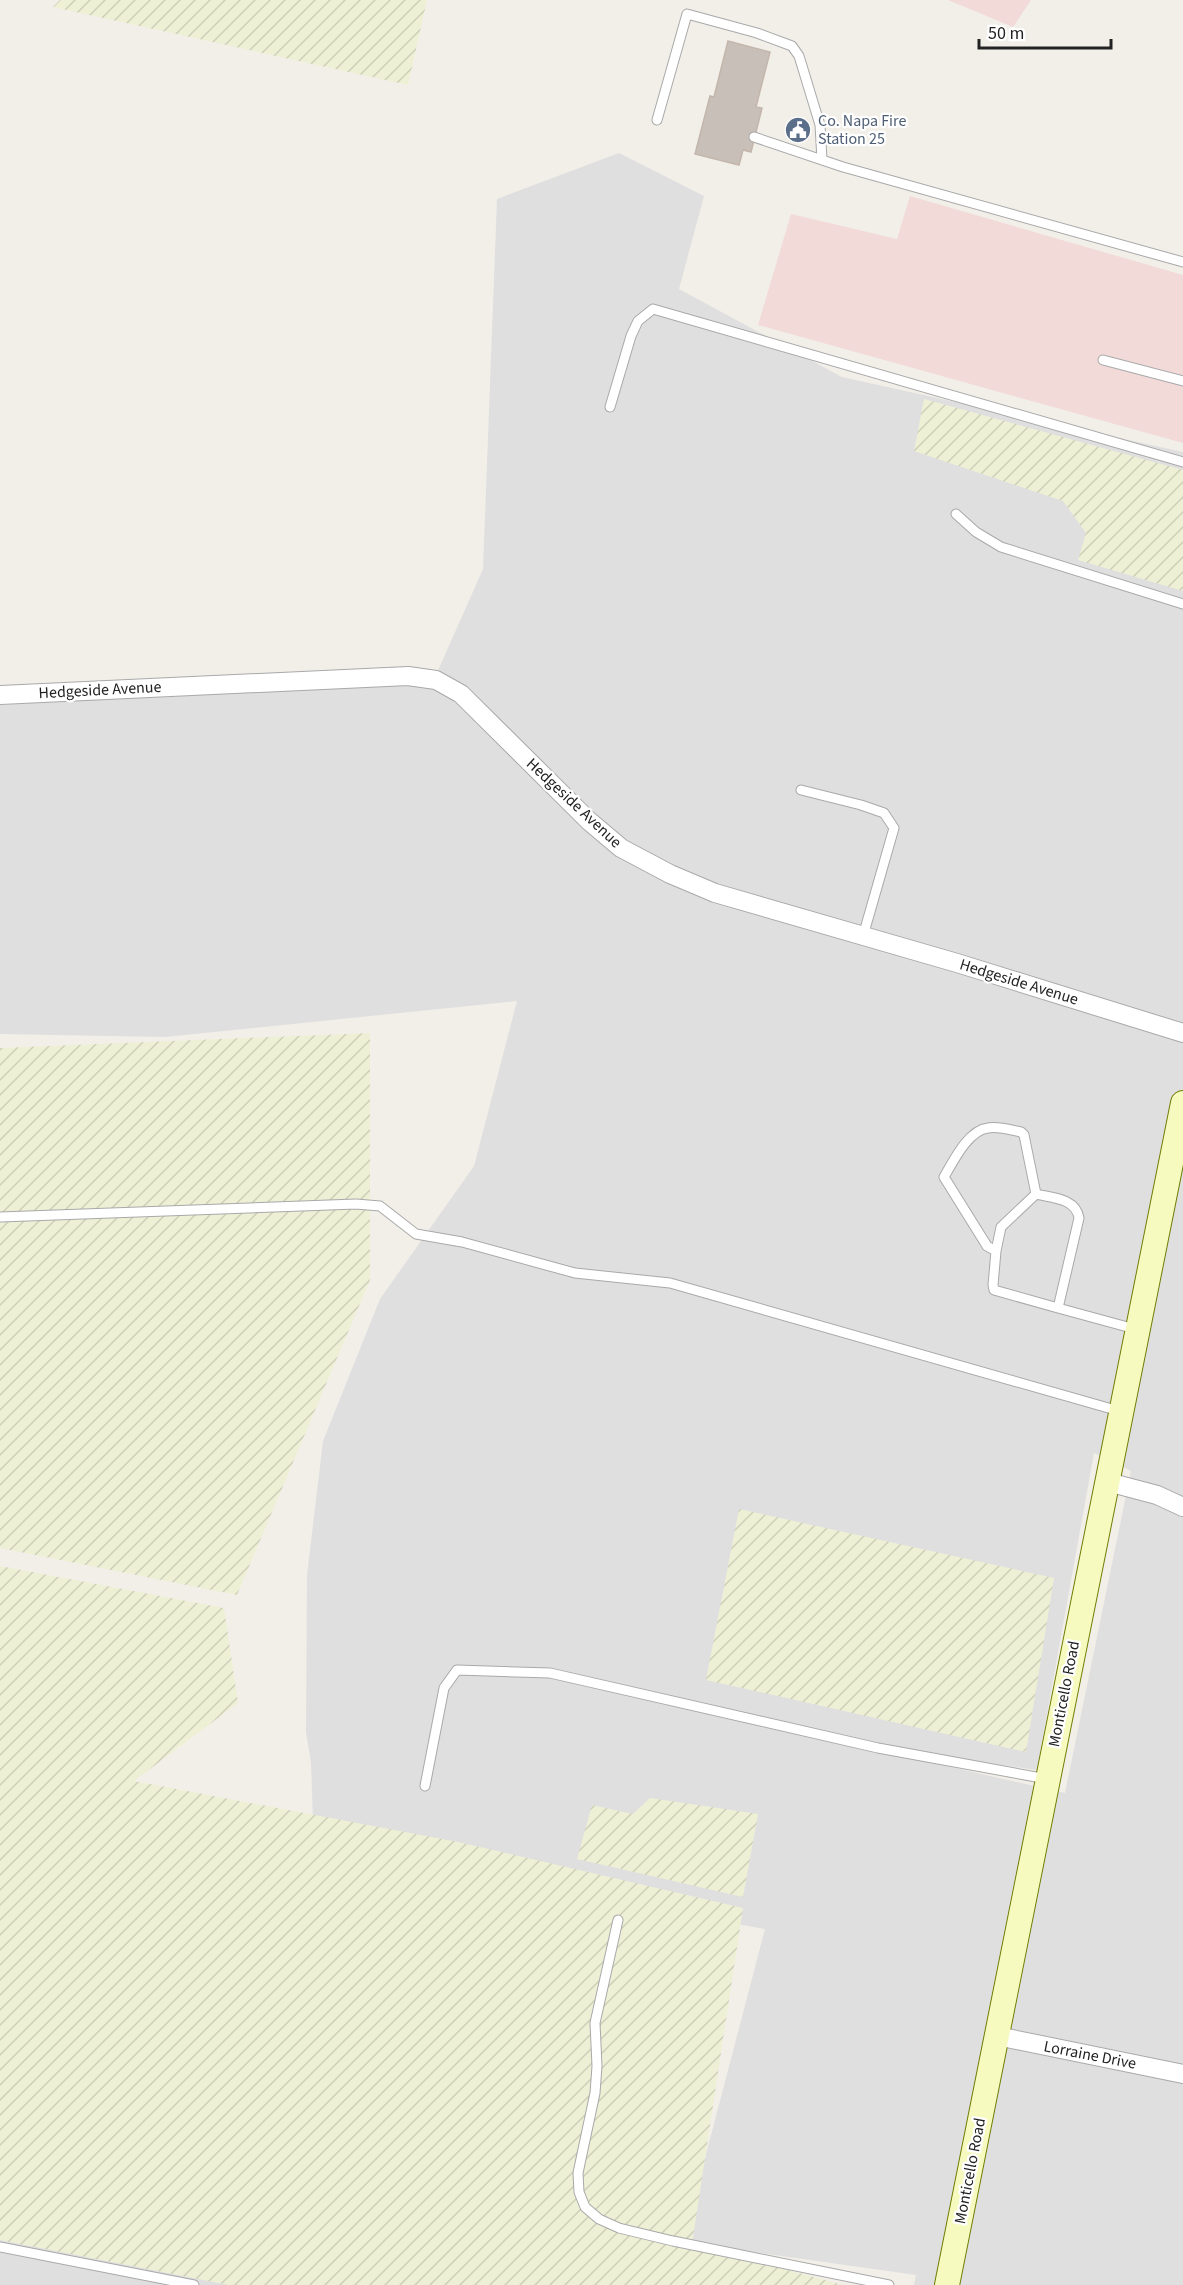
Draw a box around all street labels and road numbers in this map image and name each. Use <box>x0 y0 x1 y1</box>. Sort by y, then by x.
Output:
street label: Hedgeside Avenue <box>38 676 162 704</box>
street label: Hedgeside Avenue <box>522 753 627 853</box>
street label: Hedgeside Avenue <box>957 953 1081 1011</box>
street label: Monticello Road <box>1043 1639 1085 1749</box>
street label: Lorraine Drive <box>1042 2035 1138 2075</box>
street label: Monticello Road <box>949 2116 991 2226</box>

